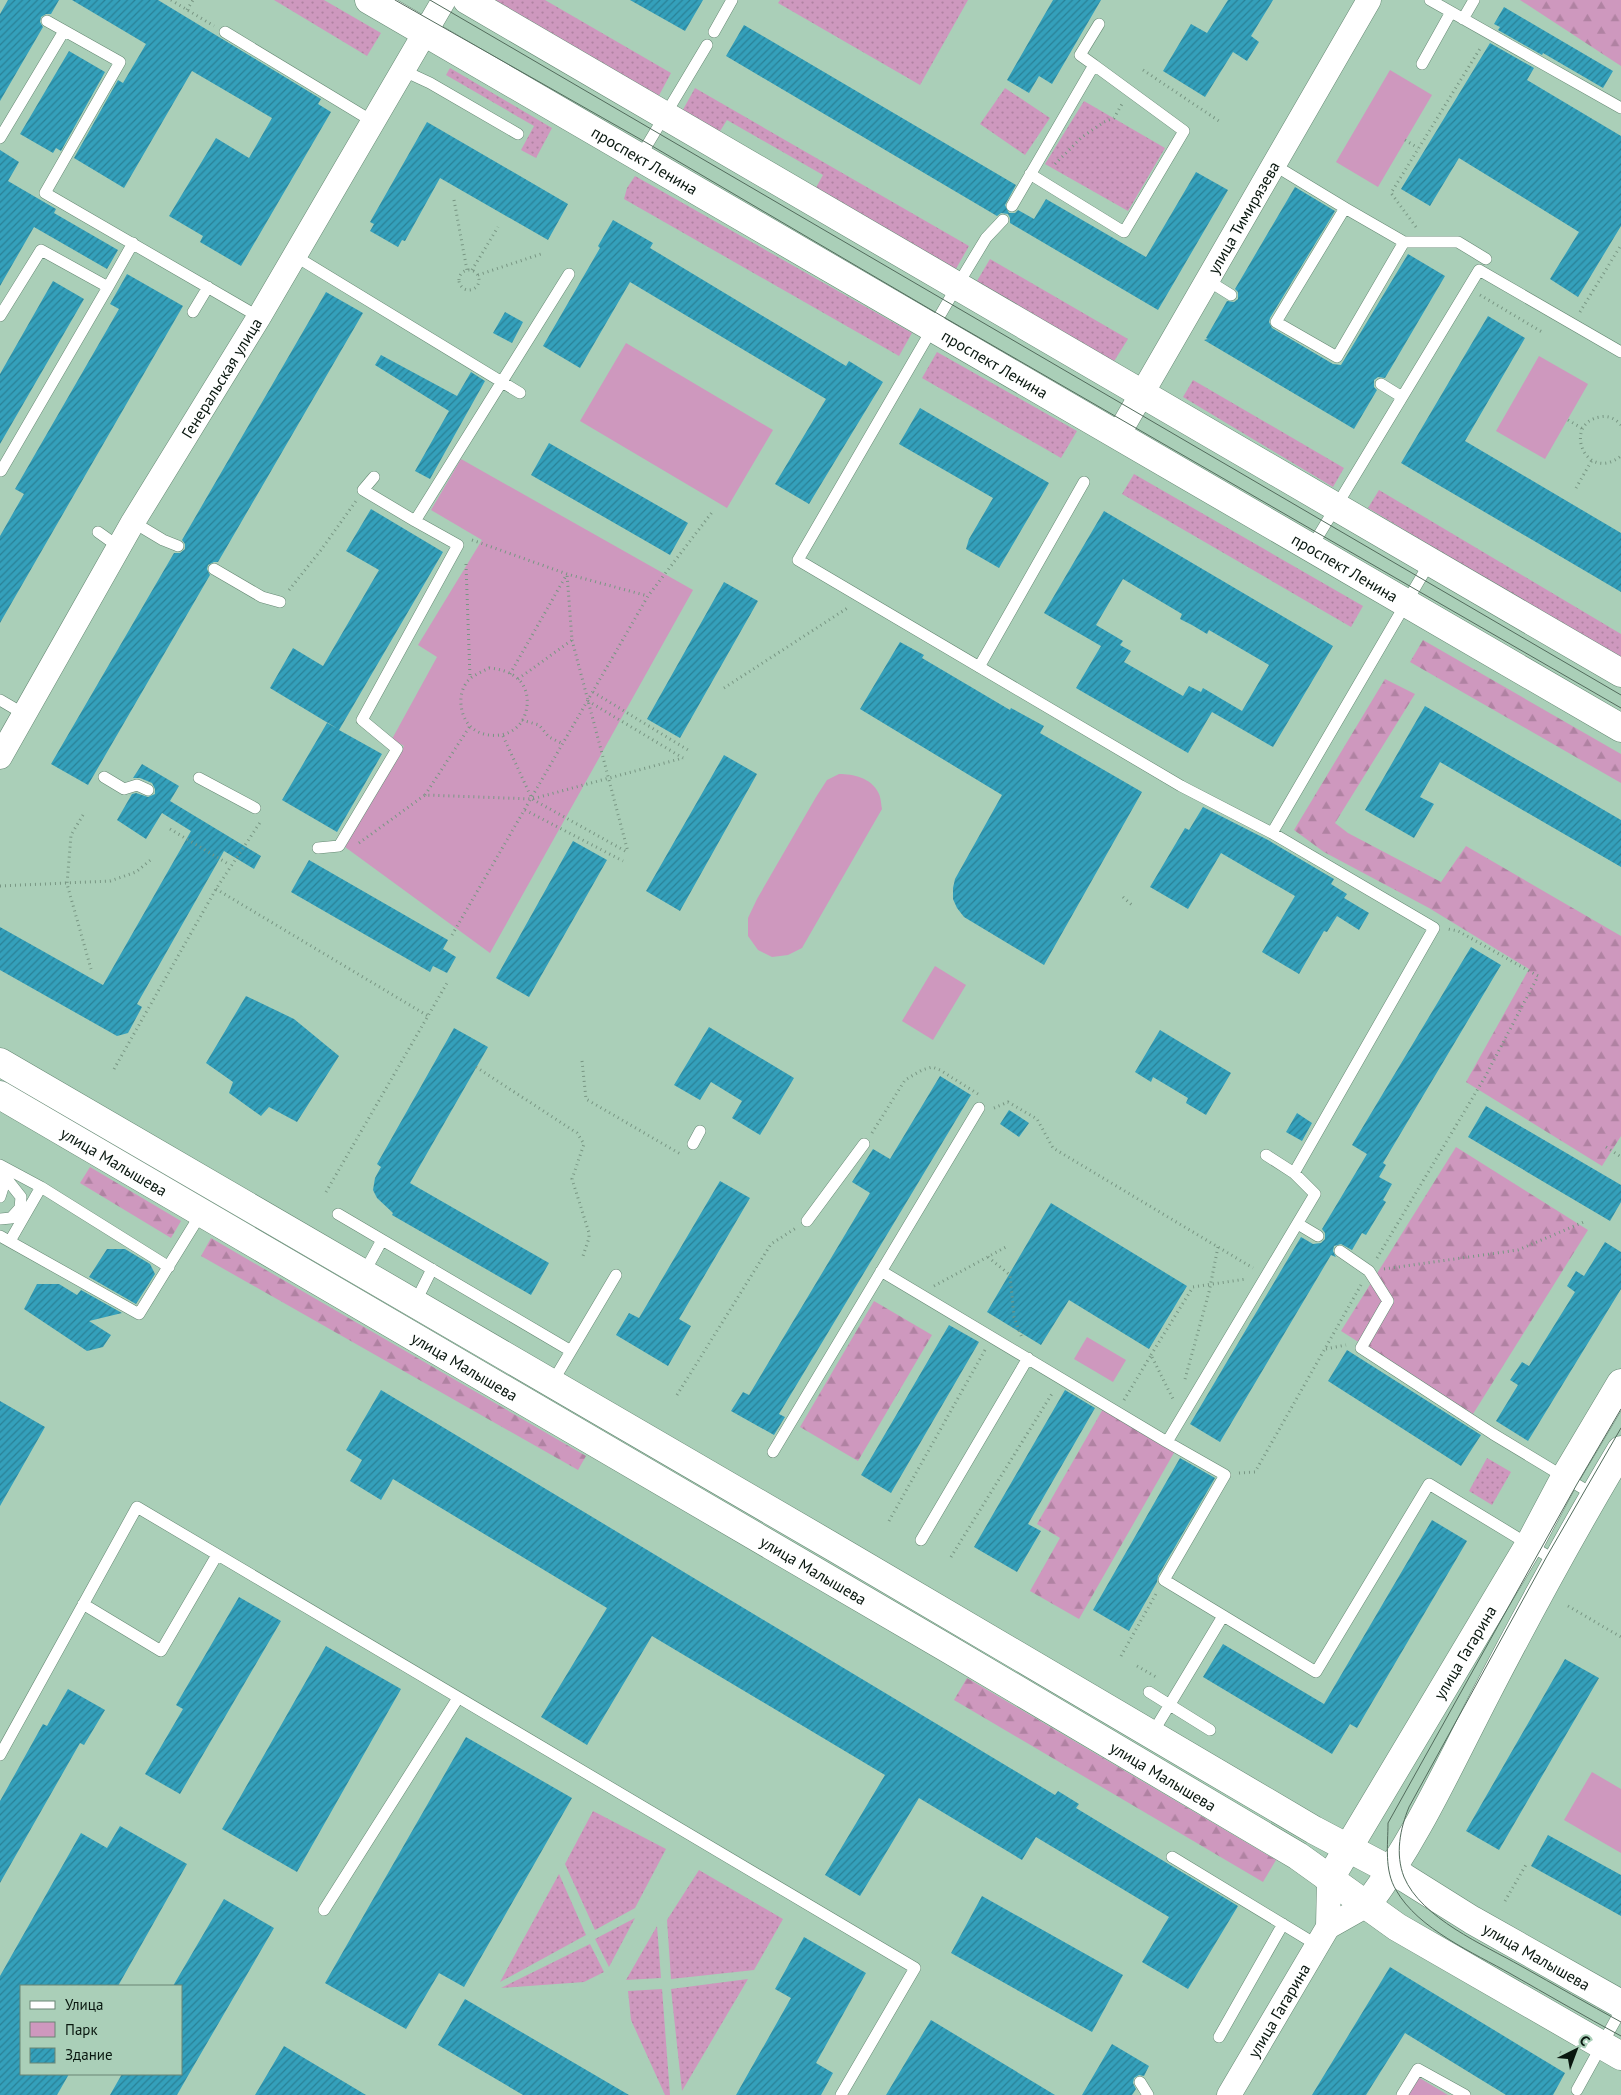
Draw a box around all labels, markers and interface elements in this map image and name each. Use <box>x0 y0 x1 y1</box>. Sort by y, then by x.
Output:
street label: проспект Ленина <box>588 122 701 199</box>
street label: улица Тимирязева <box>1203 158 1284 278</box>
street label: Генеральская улица <box>177 314 266 442</box>
street label: проспект Ленина <box>938 325 1052 403</box>
street label: проспект Ленина <box>1288 529 1402 606</box>
street label: улица Малышева <box>57 1123 171 1201</box>
street label: улица Малышева <box>408 1327 521 1405</box>
street label: улица Малышева <box>756 1531 870 1609</box>
street label: улица Гагарина <box>1429 1602 1501 1703</box>
street label: улица Малышева <box>1106 1737 1220 1815</box>
street label: улица Малышева <box>1479 1918 1594 1995</box>
street label: улица Гагарина <box>1243 1960 1314 2061</box>
legend <box>20 1985 182 2075</box>
text: Улица <box>65 1995 103 2014</box>
text: Парк <box>65 2020 98 2039</box>
north arrow <box>1551 2025 1601 2075</box>
text: С <box>1576 2031 1594 2050</box>
text: Здание <box>65 2045 113 2064</box>

